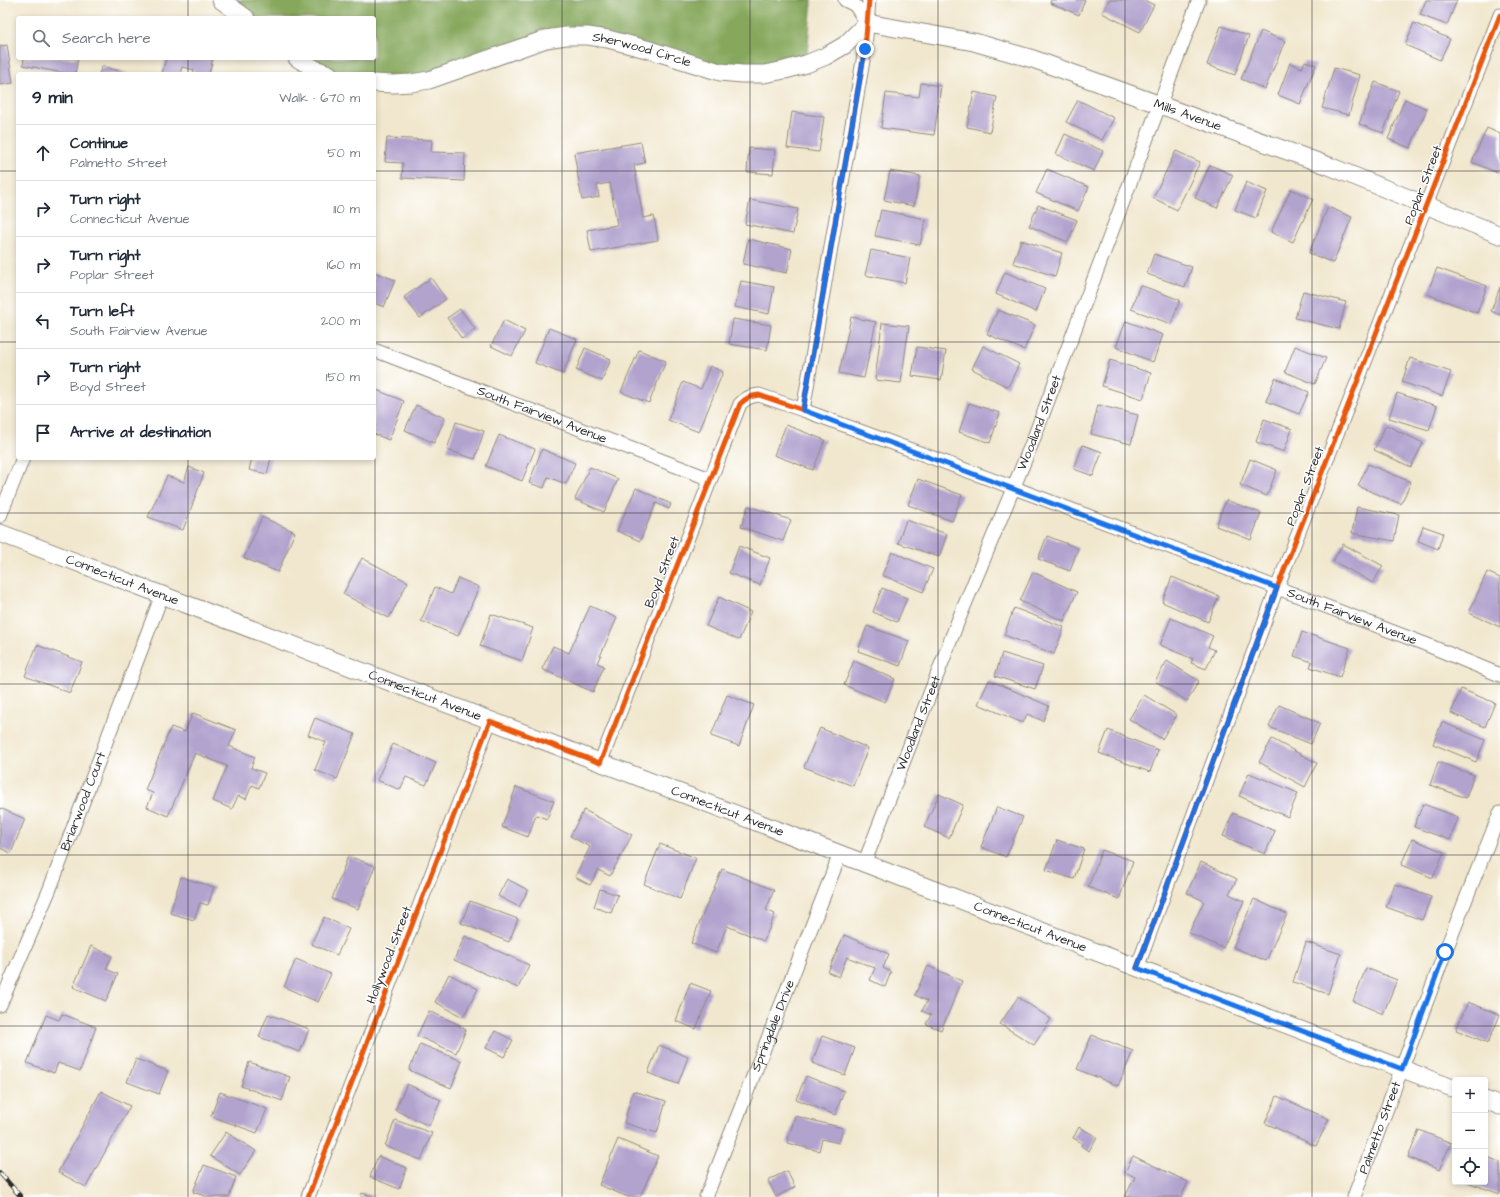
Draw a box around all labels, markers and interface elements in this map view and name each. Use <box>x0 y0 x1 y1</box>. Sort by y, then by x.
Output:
search box <box>16 16 376 60</box>
icon: search <box>30 27 52 49</box>
text: Search here <box>62 28 151 49</box>
street label: Sherwood Circle <box>591 28 693 71</box>
route end <box>856 40 874 58</box>
text: 9 min <box>32 86 73 110</box>
text: Walk · 670 m <box>279 89 360 107</box>
street label: Mills Avenue <box>1151 94 1224 135</box>
text: Continue <box>70 133 128 154</box>
icon: ahead <box>32 142 54 164</box>
street label: Poplar Street <box>1400 142 1447 227</box>
text: 50 m <box>327 144 360 162</box>
text: Palmetto Street <box>70 154 167 172</box>
text: Turn right <box>70 189 141 210</box>
icon: right <box>32 198 54 220</box>
text: 110 m <box>333 200 360 218</box>
text: Connecticut Avenue <box>70 210 190 228</box>
text: Turn right <box>70 245 141 266</box>
icon: right <box>32 254 54 276</box>
text: 160 m <box>327 256 360 274</box>
text: Poplar Street <box>70 266 154 284</box>
text: Turn left <box>70 301 134 322</box>
icon: left <box>32 310 54 332</box>
text: 200 m <box>321 312 360 330</box>
text: South Fairview Avenue <box>70 322 208 340</box>
text: Turn right <box>70 357 141 378</box>
icon: right <box>32 366 54 388</box>
text: 150 m <box>326 368 360 386</box>
street label: Woodland Street <box>1013 372 1066 473</box>
text: Boyd Street <box>70 378 146 396</box>
street label: South Fairview Avenue <box>475 381 610 448</box>
icon: arrive <box>32 422 54 444</box>
text: Arrive at destination <box>70 422 211 443</box>
street label: Poplar Street <box>1282 443 1329 528</box>
street label: Boyd Street <box>640 533 685 611</box>
street label: Connecticut Avenue <box>63 550 181 610</box>
street label: South Fairview Avenue <box>1285 583 1420 649</box>
street label: Connecticut Avenue <box>366 666 484 725</box>
street label: Woodland Street <box>892 672 945 773</box>
street label: Briarwood Court <box>56 749 111 854</box>
street label: Connecticut Avenue <box>669 781 787 841</box>
street label: Connecticut Avenue <box>971 897 1089 956</box>
street label: Hollywood Street <box>362 903 417 1007</box>
route start <box>1436 943 1454 961</box>
street label: Springdale Drive <box>747 977 799 1074</box>
map controls <box>1452 1077 1488 1185</box>
button: + <box>1452 1077 1488 1113</box>
street label: Palmetto Street <box>1354 1078 1405 1176</box>
button: − <box>1452 1113 1488 1149</box>
button: locate <box>1452 1149 1488 1185</box>

